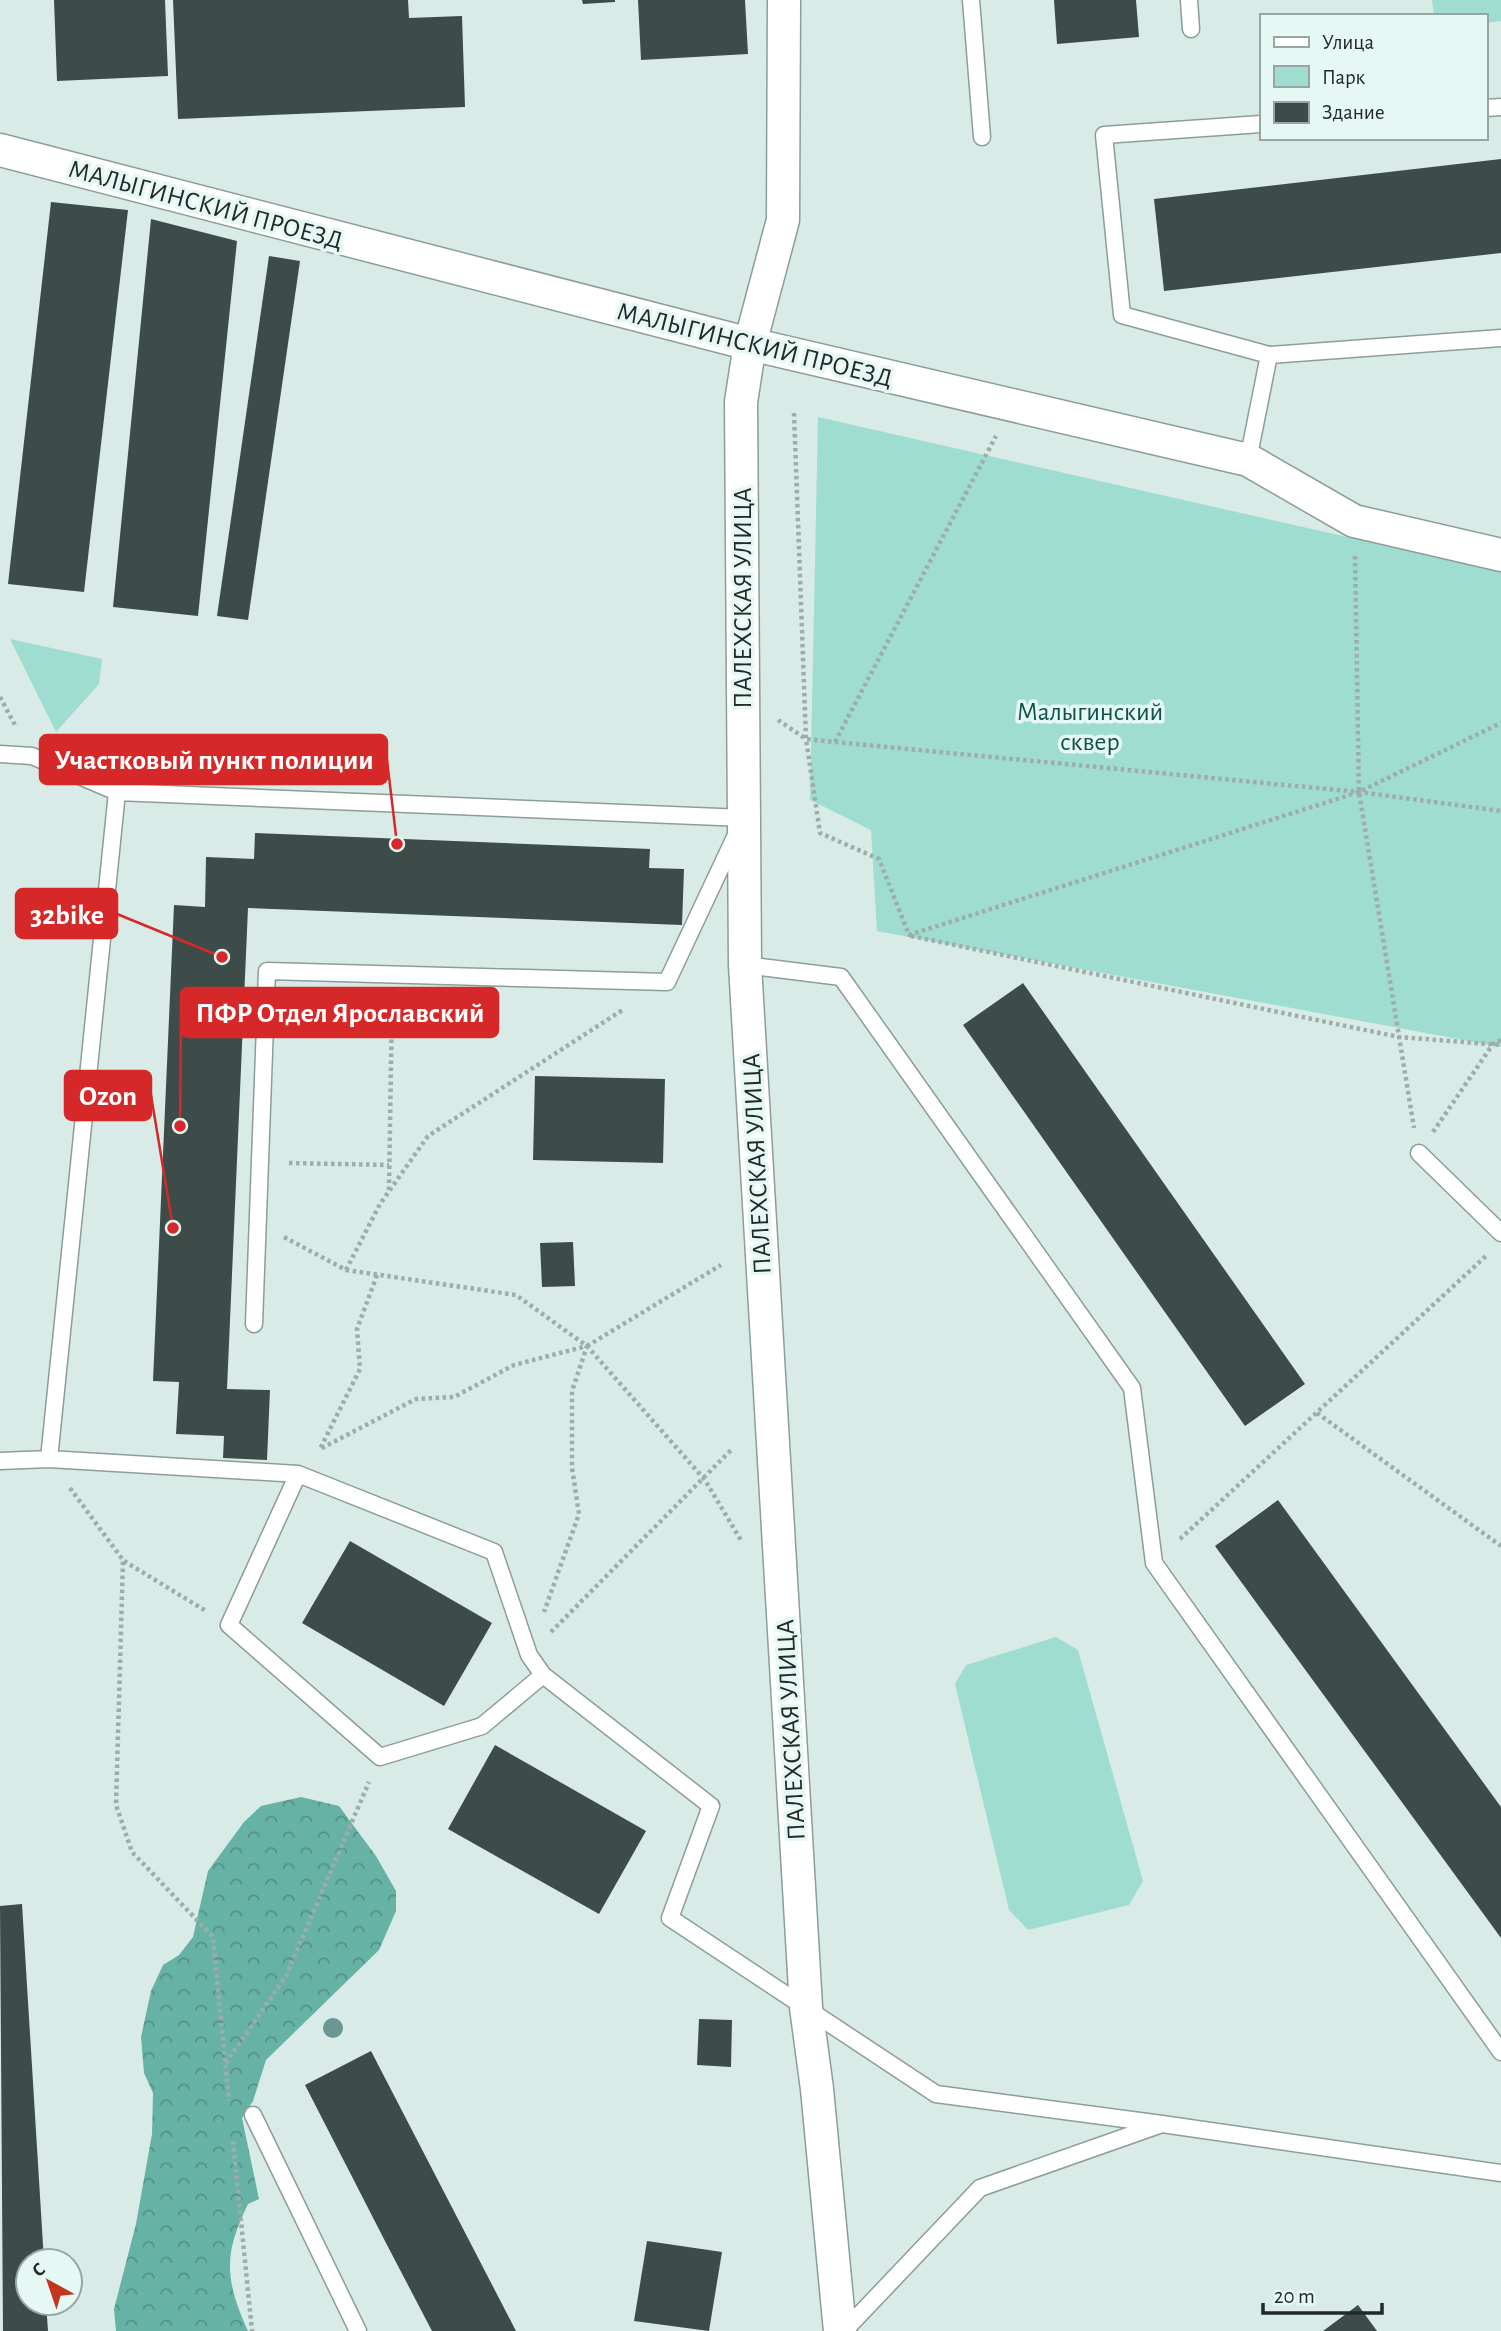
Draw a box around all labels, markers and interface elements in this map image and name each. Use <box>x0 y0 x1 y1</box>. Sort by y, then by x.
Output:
legend <box>1260 14 1487 140</box>
text: Улица <box>1322 32 1375 53</box>
text: Парк <box>1322 67 1366 88</box>
text: Здание <box>1322 102 1385 123</box>
street label: МАЛЫГИНСКИЙ ПРОЕЗД <box>66 156 346 254</box>
street label: МАЛЫГИНСКИЙ ПРОЕЗД <box>614 298 895 392</box>
street label: ПАЛЕХСКАЯ УЛИЦА <box>730 487 756 709</box>
park label: Малыгинский сквер <box>1017 699 1163 755</box>
callout: Участковый пункт полиции <box>40 735 387 784</box>
text: Участковый пункт полиции <box>54 747 374 775</box>
callout: 32bike <box>16 889 117 938</box>
text: 32bike <box>30 902 104 930</box>
callout: ПФР Отдел Ярославский <box>181 988 498 1037</box>
text: ПФР Отдел Ярославский <box>196 1000 484 1028</box>
street label: ПАЛЕХСКАЯ УЛИЦА <box>738 1053 776 1275</box>
callout: Ozon <box>65 1071 151 1120</box>
text: Ozon <box>79 1083 137 1111</box>
street label: ПАЛЕХСКАЯ УЛИЦА <box>772 1619 810 1841</box>
north arrow <box>14 2247 84 2317</box>
text: С <box>29 2259 49 2281</box>
scale bar <box>1263 2272 1382 2316</box>
text: 20 m <box>1274 2286 1315 2307</box>

